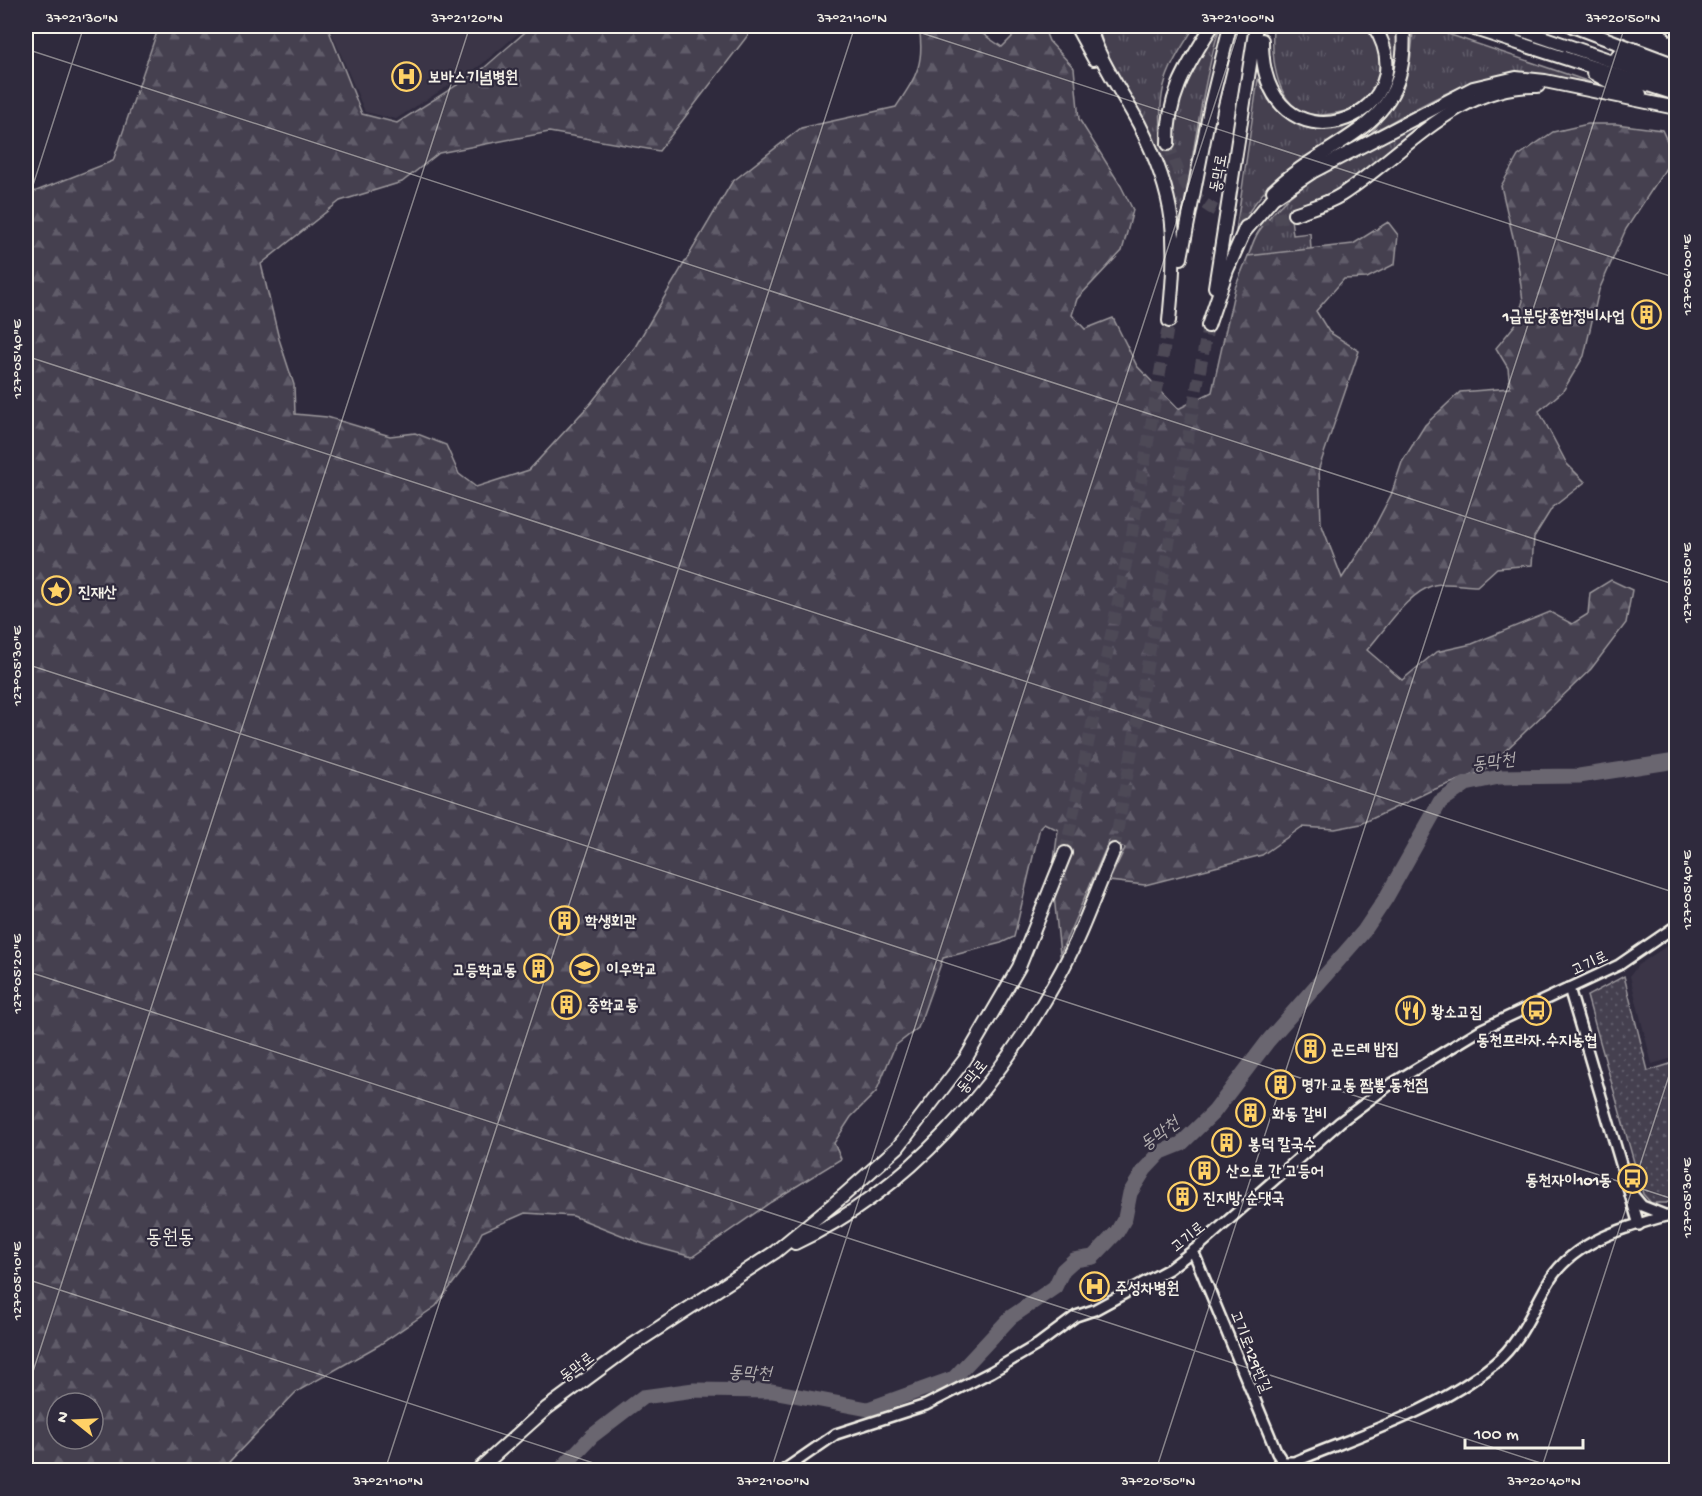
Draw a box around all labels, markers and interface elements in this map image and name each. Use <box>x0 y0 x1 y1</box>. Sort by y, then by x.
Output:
text: 37°21'30"N <box>45 10 118 28</box>
text: 37°21'20"N <box>430 10 503 28</box>
text: 37°21'10"N <box>816 10 887 28</box>
text: 37°21'00"N <box>1201 10 1275 28</box>
text: 37°20'50"N <box>1585 10 1660 28</box>
hospital icon: 보바스기념병원 <box>391 60 423 92</box>
place label: 보바스기념병원 <box>428 69 518 89</box>
street label: 동막로 <box>1208 153 1233 194</box>
text: 127°06'00"E <box>1679 234 1697 316</box>
building icon: 1급분당종합정비사업 <box>1630 299 1662 331</box>
place label: 1급분당종합정비사업 <box>1502 308 1625 328</box>
text: 127°05'40"E <box>9 319 27 400</box>
text: 127°05'50"E <box>1679 542 1697 624</box>
place icon: 진재산 <box>41 575 73 607</box>
place label: 진재산 <box>78 585 117 604</box>
text: 127°05'30"E <box>9 625 27 707</box>
water label: 동막천 <box>1470 750 1518 777</box>
text: 127°05'40"E <box>1679 850 1697 931</box>
building icon: 학생회관 <box>548 904 580 936</box>
place label: 학생회관 <box>584 913 637 933</box>
text: 127°05'20"E <box>9 934 27 1015</box>
street label: 고기로 <box>1569 948 1612 982</box>
school or university icon: 이우학교 <box>569 952 601 984</box>
building icon: 고등학교동 <box>522 953 554 985</box>
place label: 이우학교 <box>606 962 658 981</box>
place label: 고등학교동 <box>453 963 517 982</box>
building icon: 중학교동 <box>550 988 582 1020</box>
restaurant icon: 황소고집 <box>1394 995 1426 1027</box>
bus stop icon: 동천프라자.수지농협 <box>1521 995 1553 1027</box>
place label: 중학교동 <box>587 997 639 1017</box>
place label: 황소고집 <box>1431 1004 1483 1024</box>
building icon: 곤드레 밥집 <box>1294 1032 1326 1064</box>
place label: 동천프라자.수지농협 <box>1477 1033 1597 1052</box>
place label: 곤드레 밥집 <box>1331 1042 1399 1061</box>
street label: 동막로 <box>954 1057 993 1099</box>
building icon: 명가 교동 짬뽕 동천점 <box>1264 1068 1296 1100</box>
place label: 명가 교동 짬뽕 동천점 <box>1301 1078 1428 1097</box>
building icon: 화동 갈비 <box>1235 1097 1267 1129</box>
place label: 화동 갈비 <box>1272 1106 1327 1126</box>
water label: 동막천 <box>1137 1113 1185 1156</box>
building icon: 봉덕 칼국수 <box>1211 1127 1243 1159</box>
place label: 봉덕 칼국수 <box>1248 1137 1316 1156</box>
building icon: 산으로 간 고등어 <box>1189 1154 1221 1186</box>
text: 127°05'30"E <box>1679 1157 1697 1239</box>
bus stop icon: 동천자이101동 <box>1617 1163 1649 1195</box>
place label: 산으로 간 고등어 <box>1226 1164 1324 1183</box>
place label: 동천자이101동 <box>1526 1173 1612 1192</box>
building icon: 진지방 순댓국 <box>1166 1181 1198 1213</box>
place label: 진지방 순댓국 <box>1203 1190 1284 1210</box>
street label: 고기로 <box>1168 1219 1210 1258</box>
district label: 동원동 <box>146 1228 194 1251</box>
text: 127°05'10"E <box>9 1241 27 1321</box>
hospital icon: 주성차병원 <box>1078 1271 1110 1303</box>
place label: 주성차병원 <box>1115 1280 1180 1300</box>
street label: 고기로129번길 <box>1224 1309 1274 1396</box>
street label: 동막로 <box>557 1350 599 1388</box>
water label: 동막천 <box>728 1363 774 1386</box>
north arrow <box>45 1391 105 1451</box>
text: N <box>53 1409 75 1425</box>
scale bar <box>1465 1412 1584 1450</box>
text: 100 m <box>1473 1425 1519 1446</box>
text: 37°21'10"N <box>352 1473 423 1491</box>
text: 37°21'00"N <box>736 1473 810 1491</box>
text: 37°20'50"N <box>1120 1473 1195 1491</box>
text: 37°20'40"N <box>1506 1473 1581 1491</box>

